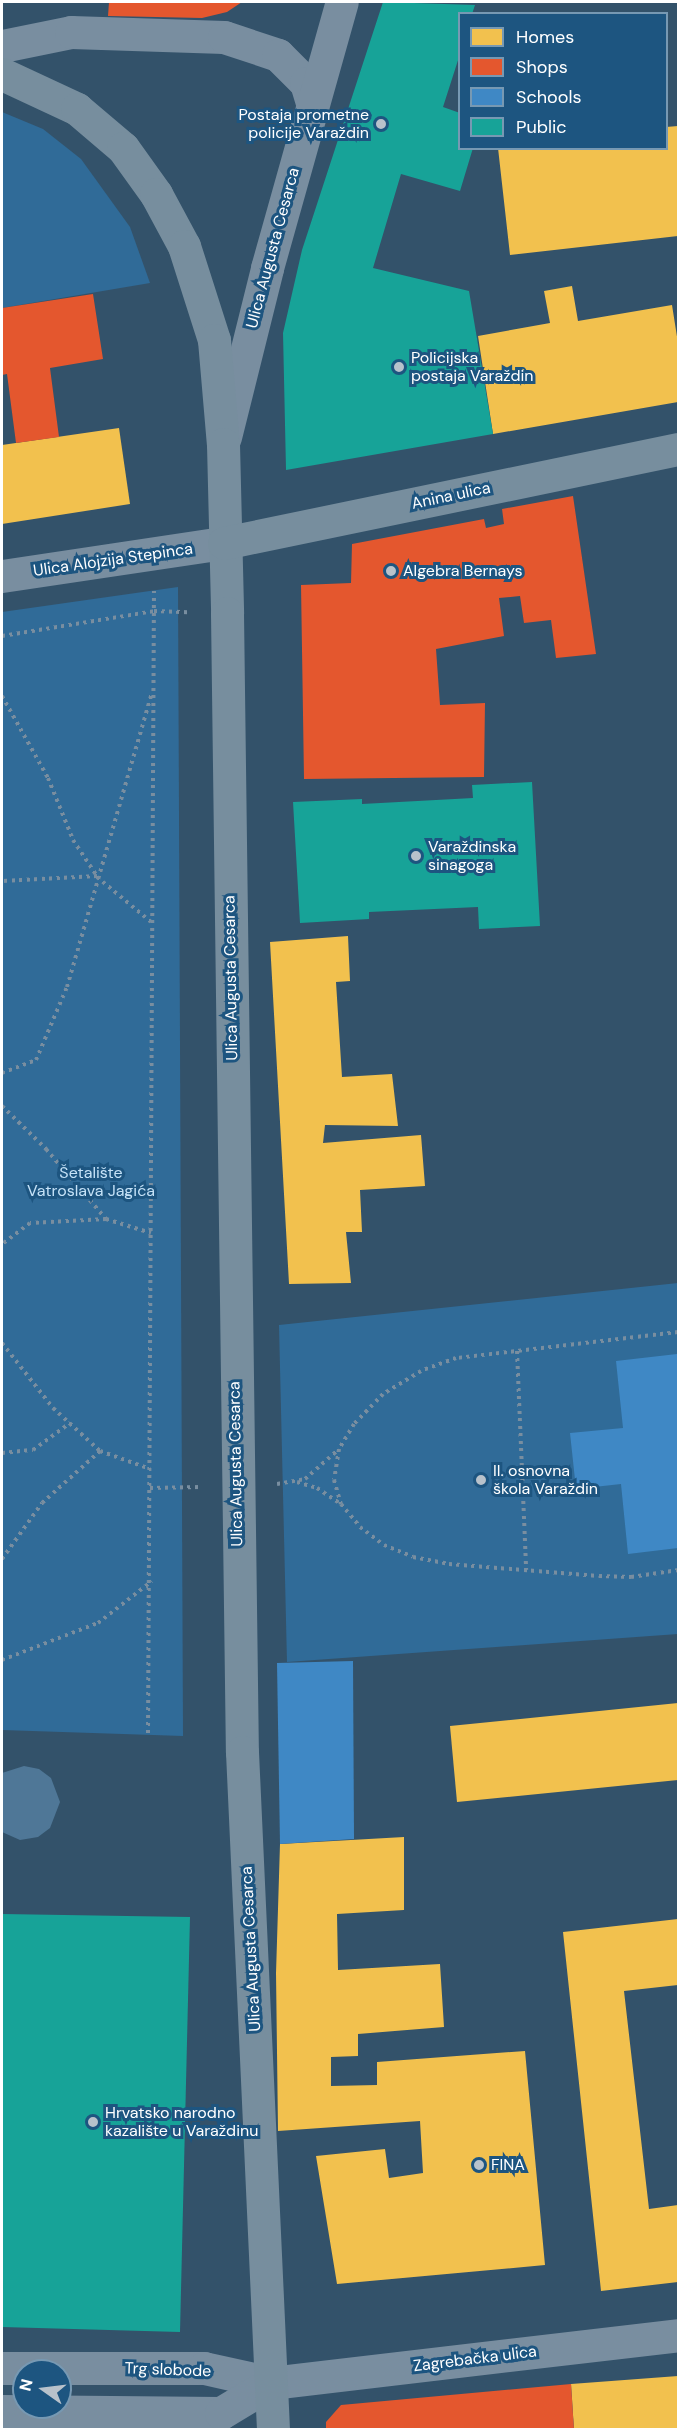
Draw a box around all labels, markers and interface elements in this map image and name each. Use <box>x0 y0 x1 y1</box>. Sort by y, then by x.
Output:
legend <box>458 12 668 150</box>
text: Homes <box>516 25 574 49</box>
text: Shops <box>516 55 568 79</box>
text: Schools <box>516 85 581 109</box>
place label: Postaja prometne policije Varaždin <box>238 105 369 143</box>
text: Public <box>516 115 567 139</box>
marker: Postaja prometne policije Varaždin <box>374 117 388 131</box>
street label: Ulica Augusta Cesarca <box>242 166 304 330</box>
place label: Policijska postaja Varaždin <box>411 348 534 386</box>
marker: Policijska postaja Varaždin <box>392 360 406 374</box>
street label: Anina ulica <box>410 478 492 514</box>
street label: Ulica Alojzija Stepinca <box>32 539 194 581</box>
place label: Algebra Bernays <box>403 561 523 581</box>
marker: Algebra Bernays <box>384 564 398 578</box>
place label: Varaždinska sinagoga <box>428 837 516 875</box>
marker: Varaždinska sinagoga <box>409 849 423 863</box>
street label: Ulica Augusta Cesarca <box>220 895 242 1061</box>
park label: Šetalište Vatroslava Jagića <box>27 1163 155 1201</box>
street label: Ulica Augusta Cesarca <box>225 1381 247 1547</box>
place label: II. osnovna škola Varaždin <box>493 1461 598 1499</box>
marker: II. osnovna škola Varaždin <box>474 1473 488 1487</box>
street label: Ulica Augusta Cesarca <box>237 1866 265 2032</box>
place label: Hrvatsko narodno kazalište u Varaždinu <box>105 2103 258 2141</box>
marker: Hrvatsko narodno kazalište u Varaždinu <box>86 2115 100 2129</box>
place label: FINA <box>491 2155 525 2175</box>
marker: FINA <box>472 2158 486 2172</box>
street label: Zagrebačka ulica <box>412 2342 538 2376</box>
north arrow <box>12 2359 72 2419</box>
street label: Trg slobode <box>124 2359 212 2381</box>
text: N <box>14 2377 38 2393</box>

